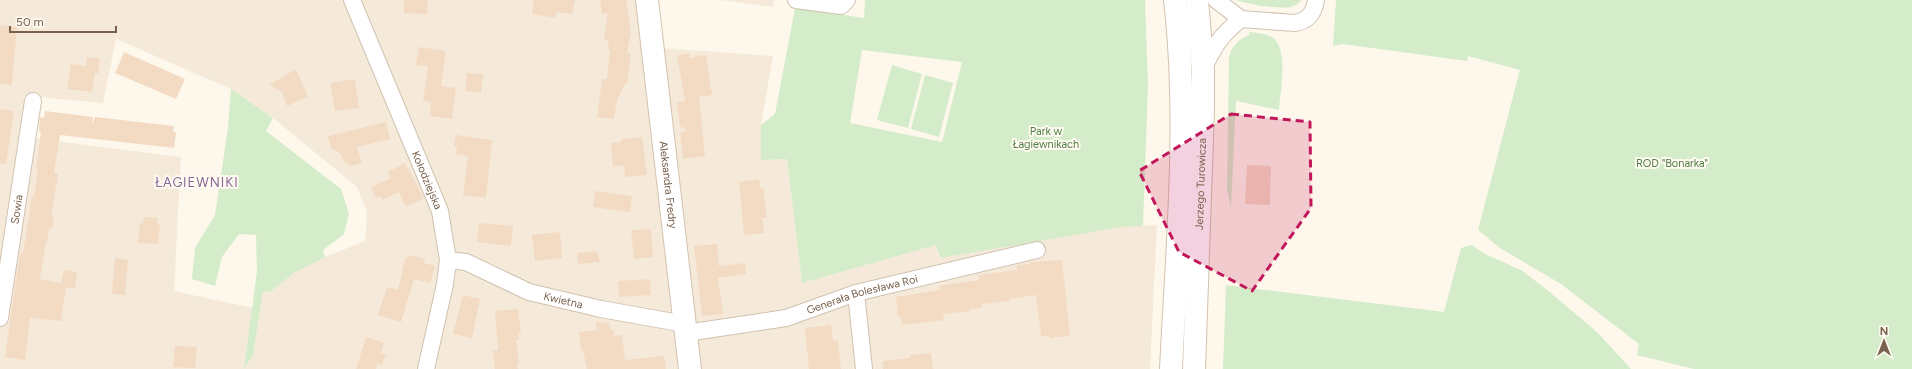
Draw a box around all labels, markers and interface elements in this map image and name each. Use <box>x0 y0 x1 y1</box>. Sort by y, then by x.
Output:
scale bar <box>10 8 116 34</box>
text: 50 m <box>16 15 44 29</box>
park label: Park w Łagiewnikach <box>1013 125 1079 151</box>
street label: Jerzego Turowicza <box>1192 138 1209 230</box>
street label: Aleksandra Fredry <box>657 140 680 230</box>
street label: Kołodziejska <box>409 149 445 211</box>
park label: ROD "Bonarka" <box>1636 157 1708 170</box>
district label: ŁAGIEWNIKI <box>155 175 239 190</box>
street label: Sowia <box>8 194 25 225</box>
street label: Generała Bolesława Roi <box>805 272 919 317</box>
street label: Kwietna <box>542 289 584 311</box>
north arrow <box>1864 321 1904 361</box>
text: N <box>1880 325 1888 338</box>

